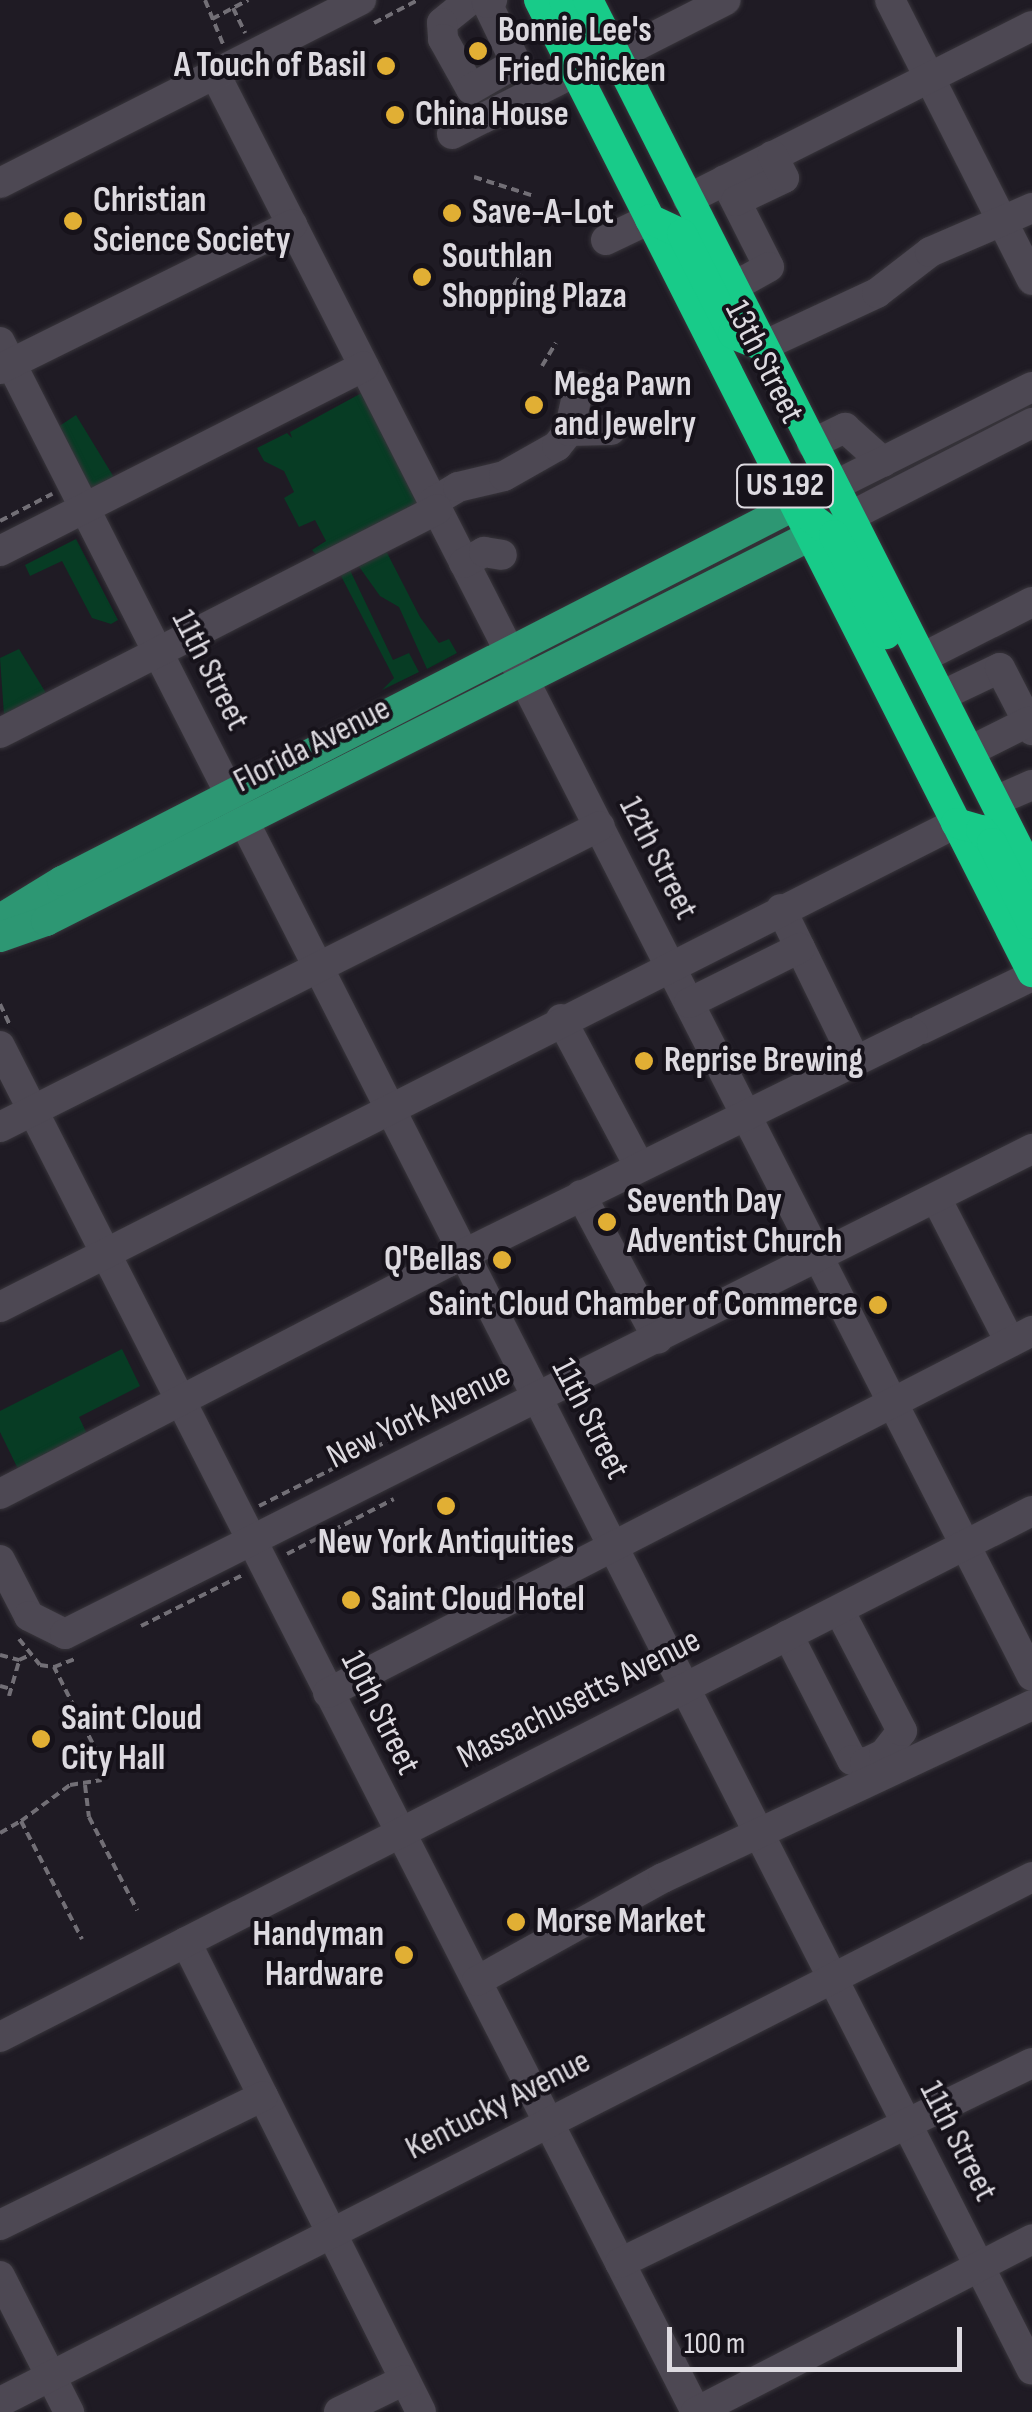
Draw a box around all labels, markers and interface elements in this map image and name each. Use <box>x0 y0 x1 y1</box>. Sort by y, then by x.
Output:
place label: Bonnie Lee's Fried Chicken <box>498 10 666 92</box>
marker: Bonnie Lee's Fried Chicken <box>467 40 489 62</box>
place label: A Touch of Basil <box>174 45 366 87</box>
marker: A Touch of Basil <box>375 55 397 77</box>
place label: China House <box>415 94 569 136</box>
marker: China House <box>384 104 406 126</box>
place label: Christian Science Society <box>93 180 290 262</box>
place label: Save-A-Lot <box>472 192 614 234</box>
marker: Save-A-Lot <box>441 202 463 224</box>
marker: Christian Science Society <box>62 210 84 232</box>
place label: Southlan Shopping Plaza <box>442 236 627 318</box>
marker: Southlan Shopping Plaza <box>411 266 433 288</box>
street label: 13th Street <box>715 294 813 430</box>
place label: Mega Pawn and Jewelry <box>554 364 696 446</box>
marker: Mega Pawn and Jewelry <box>523 394 545 416</box>
road number: US 192 <box>735 459 835 513</box>
street label: 11th Street <box>162 603 258 737</box>
street label: Florida Avenue <box>227 688 397 802</box>
street label: 12th Street <box>609 790 707 926</box>
place label: Reprise Brewing <box>664 1040 863 1082</box>
marker: Reprise Brewing <box>633 1050 655 1072</box>
place label: Seventh Day Adventist Church <box>627 1181 842 1263</box>
marker: Seventh Day Adventist Church <box>596 1211 618 1233</box>
place label: Q'Bellas <box>384 1239 482 1281</box>
marker: Q'Bellas <box>491 1249 513 1271</box>
place label: Saint Cloud Chamber of Commerce <box>428 1284 858 1326</box>
marker: Saint Cloud Chamber of Commerce <box>867 1294 889 1316</box>
street label: 11th Street <box>542 1352 638 1486</box>
street label: New York Avenue <box>320 1354 518 1478</box>
marker: New York Antiquities <box>435 1495 457 1517</box>
place label: New York Antiquities <box>318 1522 574 1564</box>
place label: Saint Cloud Hotel <box>371 1579 585 1621</box>
marker: Saint Cloud Hotel <box>340 1589 362 1611</box>
street label: Massachusetts Avenue <box>450 1620 708 1778</box>
street label: 10th Street <box>331 1644 429 1782</box>
place label: Saint Cloud City Hall <box>61 1698 202 1780</box>
marker: Saint Cloud City Hall <box>30 1728 52 1750</box>
place label: Morse Market <box>536 1901 706 1943</box>
marker: Morse Market <box>505 1911 527 1933</box>
place label: Handyman Hardware <box>253 1914 384 1996</box>
marker: Handyman Hardware <box>393 1944 415 1966</box>
street label: Kentucky Avenue <box>399 2040 597 2170</box>
street label: 11th Street <box>910 2074 1006 2208</box>
scale bar <box>672 2307 967 2369</box>
text: 100 m <box>684 2326 745 2362</box>

